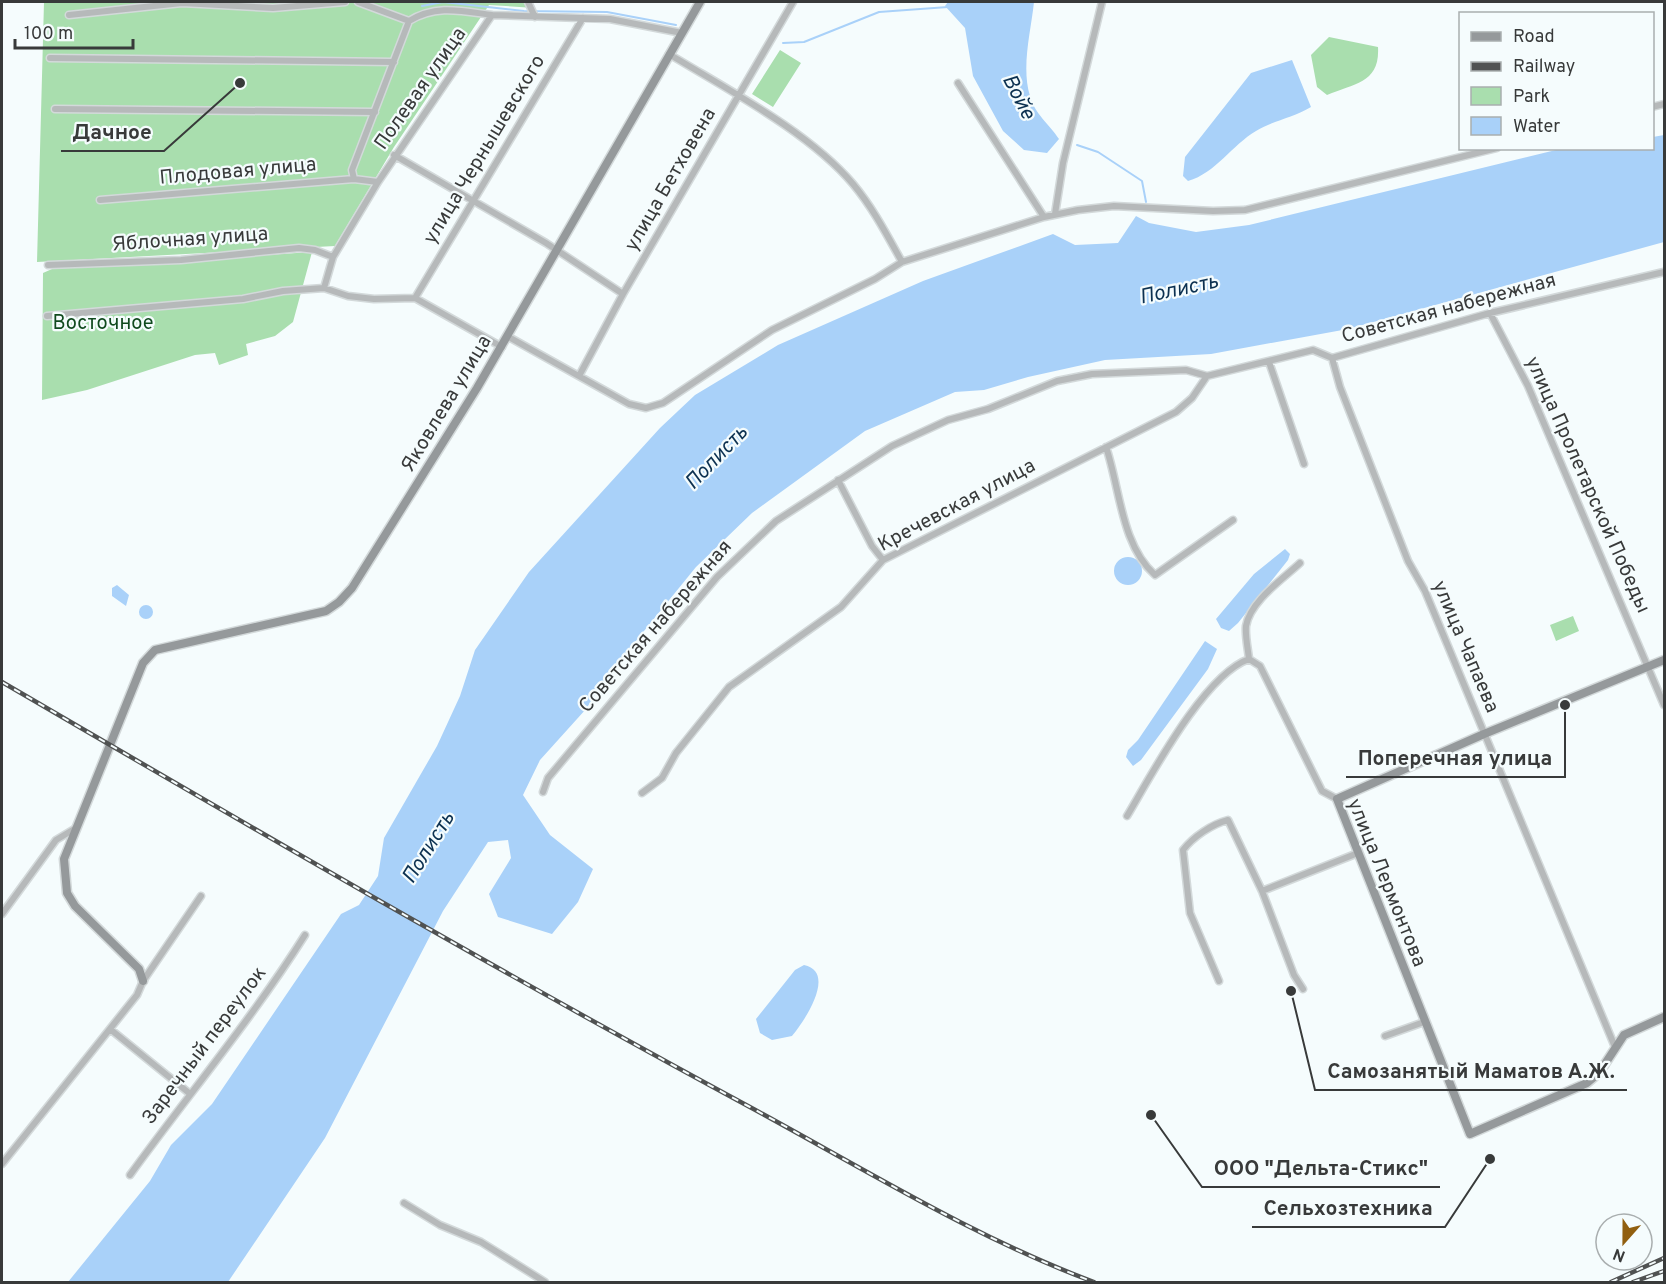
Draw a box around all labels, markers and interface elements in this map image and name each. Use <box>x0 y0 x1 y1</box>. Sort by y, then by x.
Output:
scale bar <box>15 12 134 50</box>
legend <box>1459 12 1654 150</box>
text: 100 m <box>24 23 73 46</box>
street label: Полевая улица <box>369 23 473 155</box>
text: Road <box>1513 26 1555 49</box>
street label: улица Чернышевского <box>418 51 552 249</box>
text: Railway <box>1513 56 1575 79</box>
water label: Войе <box>995 70 1041 125</box>
text: Park <box>1513 86 1550 109</box>
street label: улица Бетховена <box>619 103 723 257</box>
callout: Дачное <box>61 112 164 151</box>
text: Water <box>1513 116 1560 139</box>
text: Дачное <box>72 120 152 147</box>
street label: Плодовая улица <box>159 152 317 192</box>
street label: Яблочная улица <box>111 222 269 258</box>
water label: Полисть <box>1137 268 1221 312</box>
street label: Советская набережная <box>1339 268 1559 350</box>
park label: Восточное <box>53 311 153 337</box>
street label: Яковлева улица <box>396 331 498 477</box>
street label: улица Пролетарской Победы <box>1519 353 1655 617</box>
water label: Полисть <box>680 420 754 496</box>
street label: Кречевская улица <box>874 453 1040 559</box>
street label: Советская набережная <box>574 535 738 719</box>
street label: улица Чапаева <box>1425 577 1505 717</box>
callout: Поперечная улица <box>1346 738 1565 777</box>
text: Поперечная улица <box>1358 746 1552 773</box>
street label: улица Лермонтова <box>1340 795 1432 971</box>
water label: Полисть <box>396 807 462 889</box>
street label: Заречный переулок <box>137 962 273 1130</box>
callout: Самозанятый Маматов А.Ж. <box>1315 1051 1627 1090</box>
text: Самозанятый Маматов А.Ж. <box>1327 1059 1615 1086</box>
callout: ООО "Дельта-Стикс" <box>1202 1148 1440 1187</box>
text: ООО "Дельта-Стикс" <box>1214 1156 1428 1183</box>
callout: Сельхозтехника <box>1252 1188 1445 1227</box>
text: Сельхозтехника <box>1263 1196 1433 1223</box>
north arrow <box>1594 1212 1654 1272</box>
text: N <box>1610 1243 1628 1266</box>

